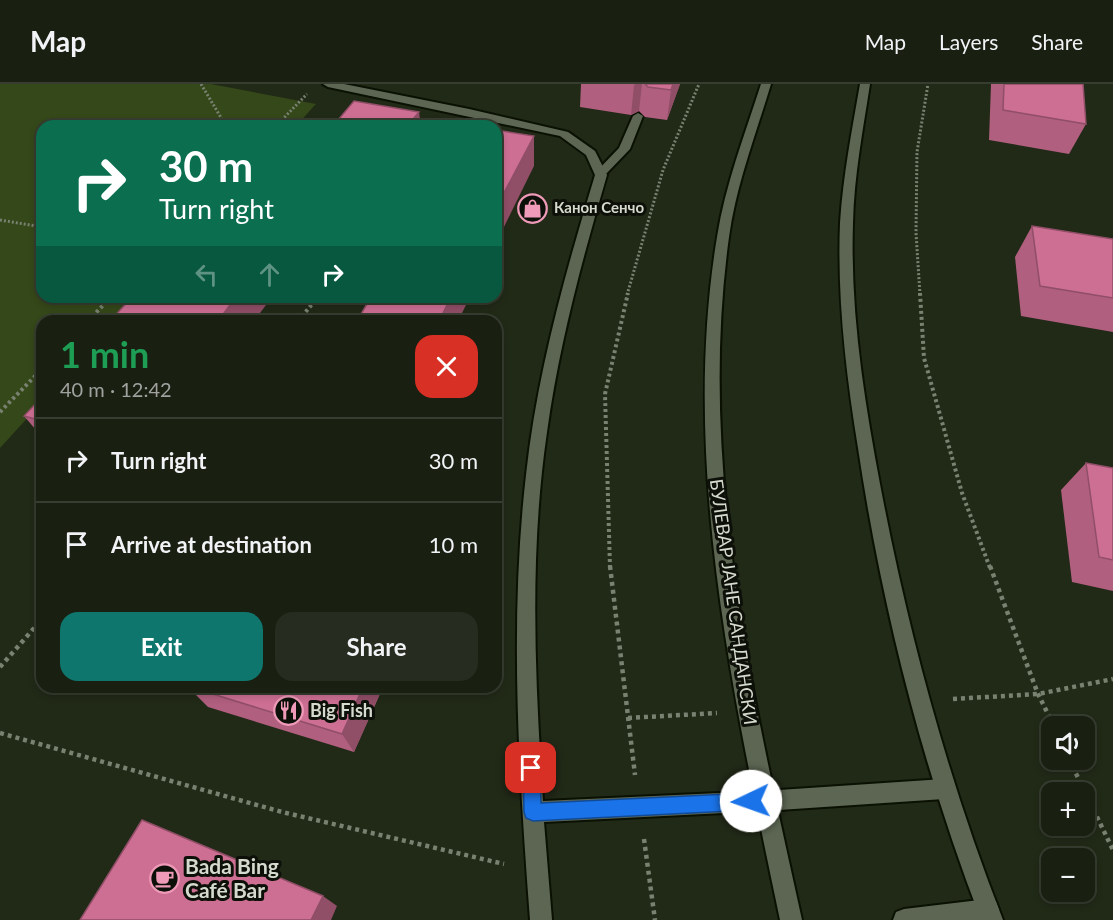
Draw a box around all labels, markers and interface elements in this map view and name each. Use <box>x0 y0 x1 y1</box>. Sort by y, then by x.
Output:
text: Map <box>30 24 86 58</box>
text: Map <box>865 29 906 54</box>
text: Layers <box>939 29 998 54</box>
text: Share <box>1031 29 1083 54</box>
text: 30 m <box>159 141 253 191</box>
icon: right <box>60 144 138 222</box>
text: Turn right <box>159 192 274 225</box>
shop icon: Канон Сенчо <box>517 192 549 224</box>
place label: Канон Сенчо <box>554 198 645 216</box>
icon: left <box>190 258 223 291</box>
icon: ahead <box>253 258 286 291</box>
icon: right <box>316 258 349 291</box>
text: 1 min <box>60 332 149 376</box>
button: close <box>415 335 478 398</box>
text: 40 m · 12:42 <box>60 377 172 401</box>
icon: right <box>60 444 93 477</box>
text: Turn right <box>111 447 206 474</box>
text: 30 m <box>429 447 478 474</box>
street label: БУЛЕВАР ЈАНЕ САНДАНСКИ <box>706 478 762 726</box>
icon: arrive <box>60 528 93 561</box>
text: Arrive at destination <box>111 531 312 558</box>
text: 10 m <box>429 531 478 558</box>
button: Exit <box>60 612 263 681</box>
button: Share <box>275 612 478 681</box>
restaurant icon: Big Fish <box>273 695 305 727</box>
place label: Big Fish <box>310 699 373 721</box>
map controls <box>1041 716 1095 902</box>
button: sound <box>1041 716 1095 770</box>
pin <box>505 742 556 793</box>
icon: arrive <box>514 751 547 784</box>
position arrow <box>719 769 783 833</box>
button: + <box>1041 782 1095 836</box>
button: − <box>1041 848 1095 902</box>
place label: Bada Bing Café Bar <box>185 853 279 902</box>
cafe icon: Bada Bing Café Bar <box>148 863 180 895</box>

